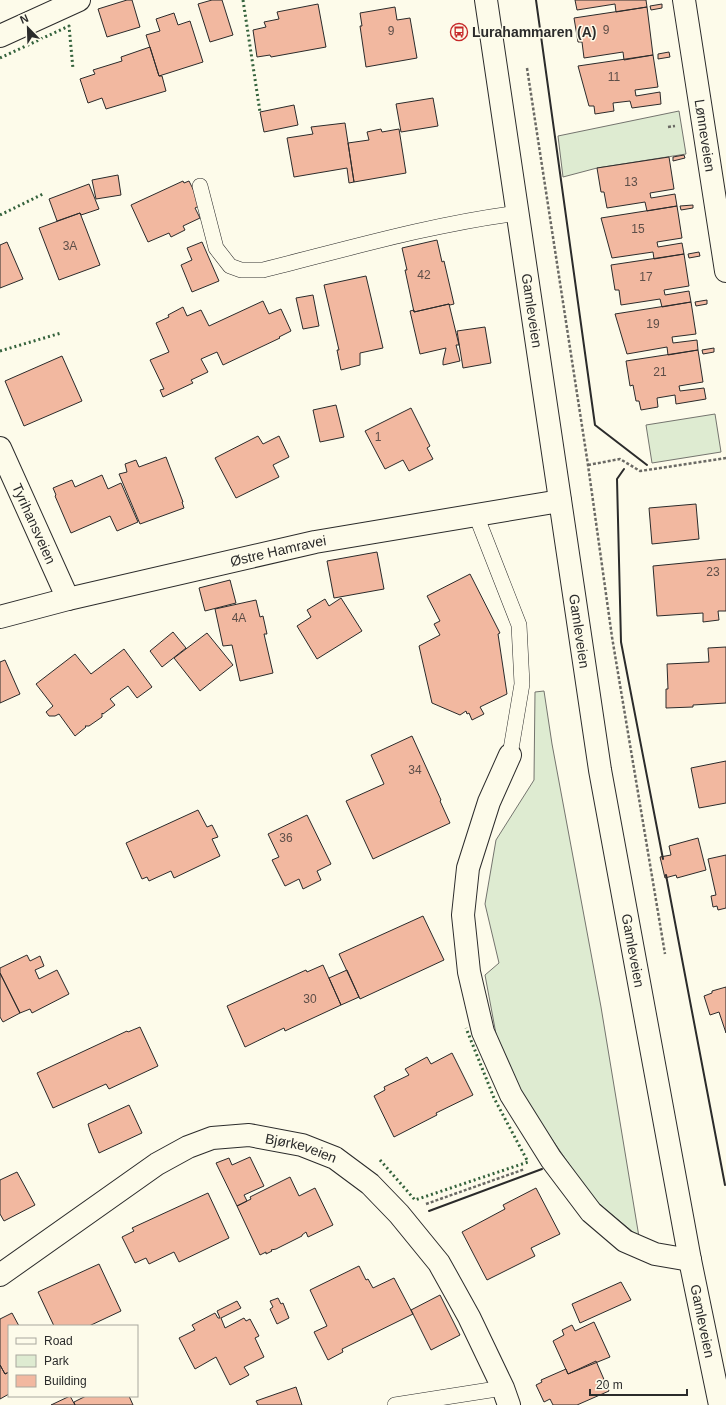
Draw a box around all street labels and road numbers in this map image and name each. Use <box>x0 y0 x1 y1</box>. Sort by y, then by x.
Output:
street label: Lønneveien <box>691 98 718 173</box>
street label: Gamleveien <box>519 272 545 349</box>
street label: Tyrihansveien <box>9 481 59 566</box>
street label: Østre Hamravei <box>229 532 327 569</box>
street label: Gamleveien <box>566 593 593 669</box>
street label: Gamleveien <box>619 912 648 989</box>
street label: Bjørkeveien <box>264 1130 339 1166</box>
street label: Gamleveien <box>687 1283 718 1359</box>

